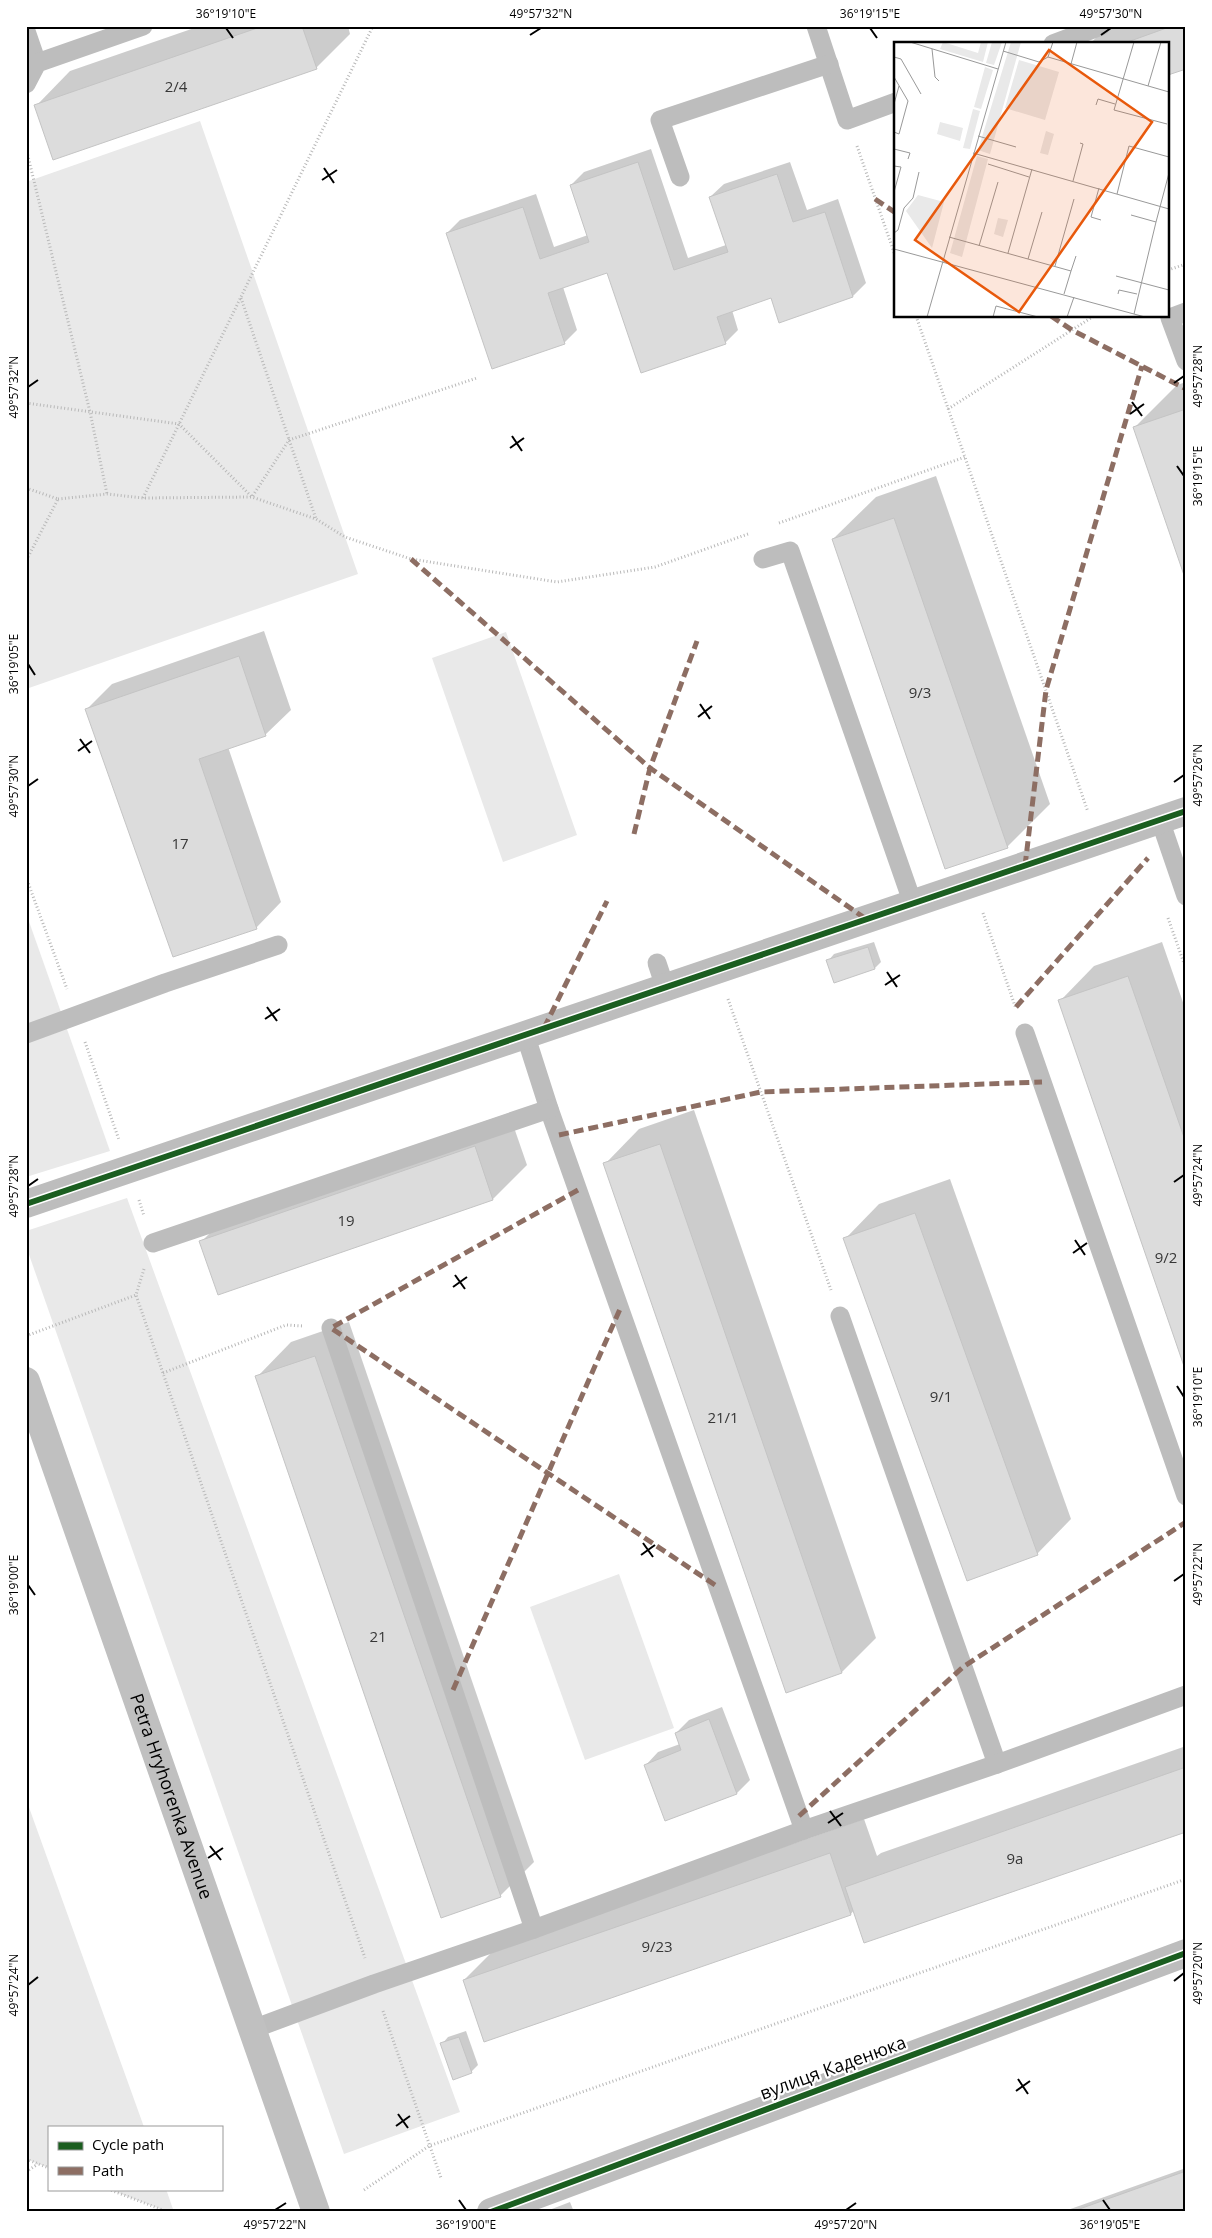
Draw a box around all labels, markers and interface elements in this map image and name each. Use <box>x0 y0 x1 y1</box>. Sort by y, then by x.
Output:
text: 36°19'10"E <box>196 5 256 22</box>
text: 49°57'32"N <box>510 5 572 22</box>
text: 36°19'15"E <box>840 5 900 22</box>
text: 49°57'30"N <box>1080 5 1142 22</box>
inset map <box>894 42 1170 318</box>
house number: 2/4 <box>165 76 188 96</box>
text: 49°57'28"N <box>1189 345 1206 407</box>
text: 49°57'32"N <box>5 356 22 418</box>
text: 36°19'15"E <box>1189 446 1206 506</box>
text: 36°19'05"E <box>5 634 22 694</box>
house number: 9/3 <box>909 682 931 702</box>
text: 49°57'26"N <box>1189 744 1206 806</box>
text: 49°57'30"N <box>5 755 22 817</box>
house number: 17 <box>171 833 189 853</box>
text: 49°57'24"N <box>1189 1144 1206 1206</box>
text: 49°57'28"N <box>5 1155 22 1217</box>
house number: 19 <box>337 1210 355 1230</box>
house number: 9/2 <box>1155 1247 1177 1267</box>
text: 36°19'10"E <box>1189 1367 1206 1427</box>
house number: 9/1 <box>930 1386 952 1406</box>
house number: 21/1 <box>707 1407 739 1427</box>
text: 49°57'22"N <box>1189 1543 1206 1605</box>
text: 36°19'00"E <box>5 1555 22 1615</box>
house number: 21 <box>369 1626 387 1646</box>
street label: Petra Hryhorenka Аvenue <box>125 1690 219 1902</box>
house number: 9а <box>1007 1848 1023 1868</box>
house number: 9/23 <box>641 1936 673 1956</box>
text: 49°57'20"N <box>1189 1942 1206 2004</box>
text: 49°57'24"N <box>5 1954 22 2016</box>
street label: вулиця Каденюка <box>756 2029 909 2105</box>
legend <box>48 2126 222 2190</box>
text: Cycle path <box>92 2134 164 2154</box>
text: Path <box>92 2160 124 2180</box>
text: 49°57'22"N <box>244 2216 306 2233</box>
text: 36°19'00"E <box>436 2216 496 2233</box>
text: 49°57'20"N <box>815 2216 877 2233</box>
text: 36°19'05"E <box>1080 2216 1140 2233</box>

